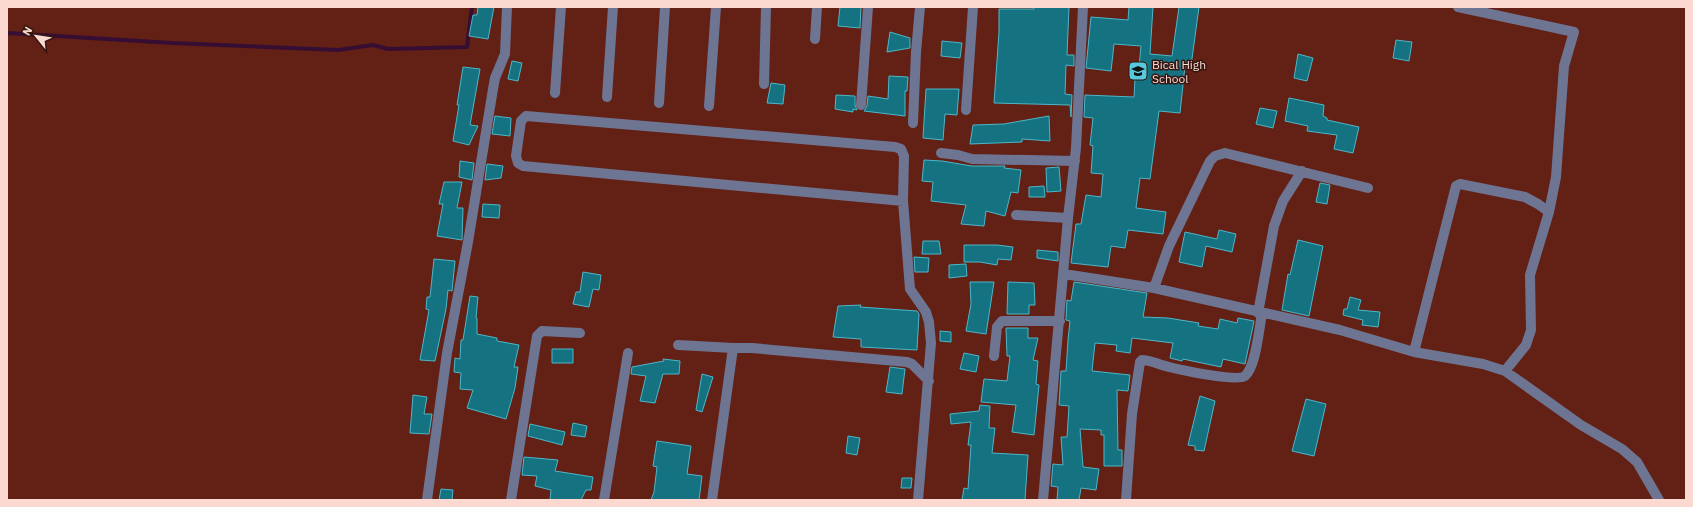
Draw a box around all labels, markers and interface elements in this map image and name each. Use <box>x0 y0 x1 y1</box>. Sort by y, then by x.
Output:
north arrow <box>16 16 56 56</box>
text: N <box>19 24 35 38</box>
place label: Bical High School <box>1152 57 1206 86</box>
school or university icon: Bical High School <box>1127 60 1149 82</box>

